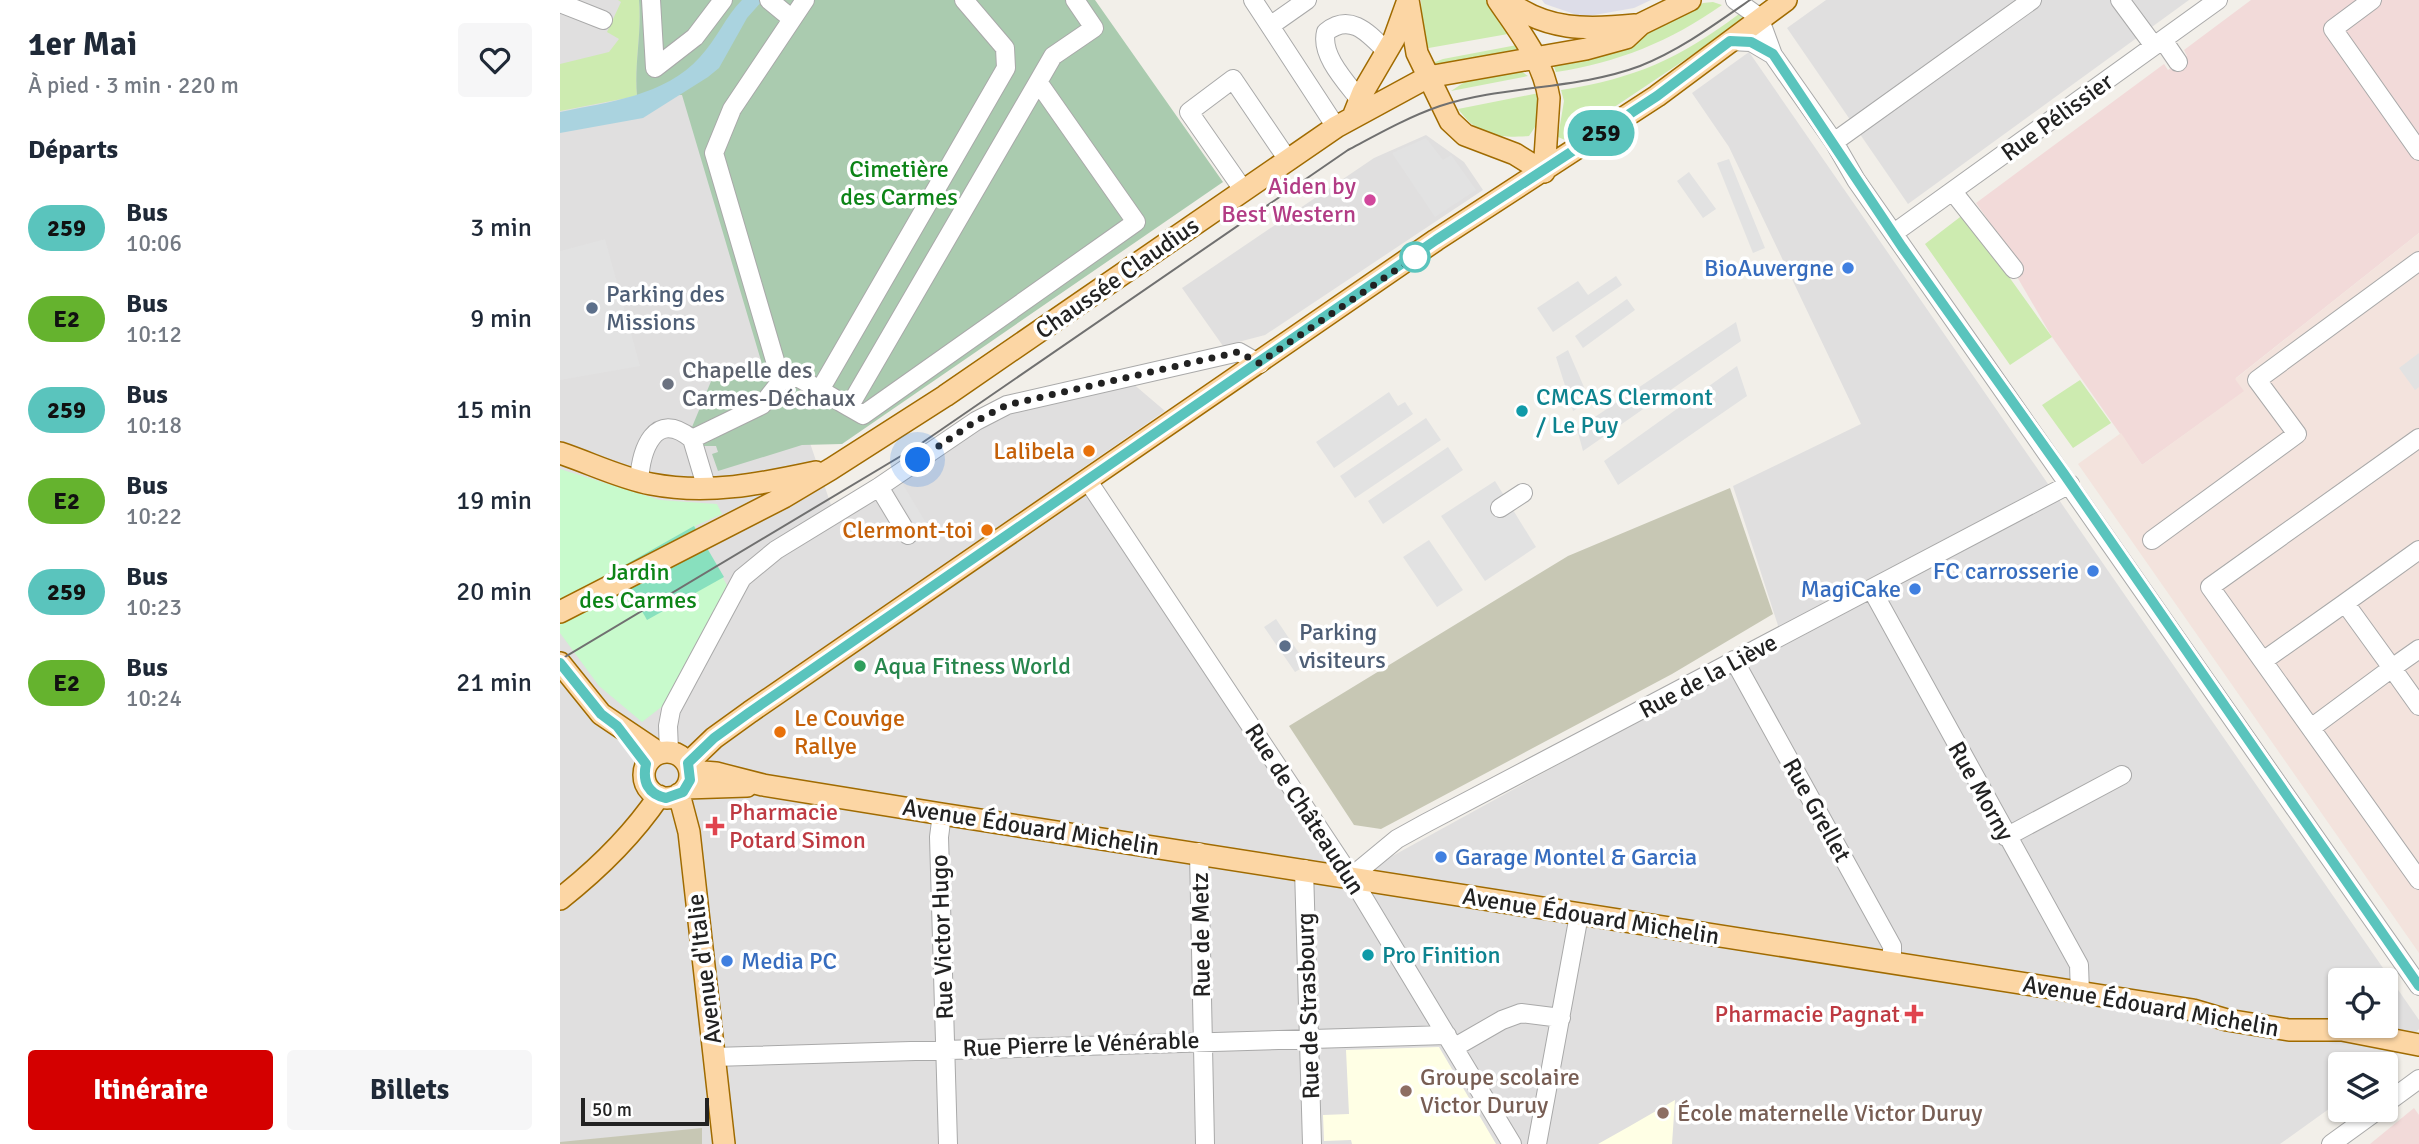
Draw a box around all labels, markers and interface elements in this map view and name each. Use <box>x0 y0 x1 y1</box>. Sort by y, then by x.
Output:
button: heart <box>458 23 532 97</box>
text: 1er Mai <box>28 24 137 65</box>
street label: Rue Pélissier <box>1995 66 2119 168</box>
text: À pied · 3 min · 220 m <box>28 71 239 100</box>
line badge: 259 <box>1561 110 1641 156</box>
text: 259 <box>1582 118 1620 148</box>
text: Départs <box>28 134 118 166</box>
park label: Cimetière des Carmes <box>840 154 958 212</box>
place label: Aiden by Best Western <box>1221 171 1356 229</box>
marker: Aiden by Best Western <box>1362 192 1378 208</box>
text: Bus <box>126 197 168 229</box>
street label: Chaussée Claudius <box>1029 210 1205 346</box>
text: 3 min <box>470 212 532 244</box>
text: 259 <box>47 213 86 243</box>
text: 10:06 <box>126 229 182 258</box>
unlabelled marker <box>1400 242 1430 272</box>
place label: BioAuvergne <box>1704 253 1834 283</box>
marker: BioAuvergne <box>1840 260 1856 276</box>
place label: Parking des Missions <box>606 279 725 337</box>
text: Bus <box>126 288 168 320</box>
marker: Parking des Missions <box>584 300 600 316</box>
text: 9 min <box>470 303 532 335</box>
text: E2 <box>53 304 80 334</box>
text: 10:12 <box>126 320 182 349</box>
place label: Chapelle des Carmes-Déchaux <box>682 355 856 413</box>
marker: Chapelle des Carmes-Déchaux <box>660 376 676 392</box>
text: Bus <box>126 379 168 411</box>
place label: CMCAS Clermont / Le Puy <box>1536 382 1713 440</box>
text: 15 min <box>456 394 532 426</box>
text: 259 <box>47 395 86 425</box>
marker: CMCAS Clermont / Le Puy <box>1514 403 1530 419</box>
text: 10:18 <box>126 411 182 440</box>
place label: Lalibela <box>993 436 1075 466</box>
your location <box>900 442 935 477</box>
marker: Lalibela <box>1081 443 1097 459</box>
text: Bus <box>126 470 168 502</box>
text: 19 min <box>456 485 532 517</box>
text: E2 <box>53 486 80 516</box>
text: 10:22 <box>126 502 182 531</box>
place label: Clermont-toi <box>842 515 973 545</box>
marker: Clermont-toi <box>979 522 995 538</box>
place label: FC carrosserie <box>1933 556 2079 586</box>
park label: Jardin des Carmes <box>579 557 697 615</box>
text: Bus <box>126 561 168 593</box>
marker: FC carrosserie <box>2085 563 2101 579</box>
place label: MagiCake <box>1800 574 1901 604</box>
text: 20 min <box>456 576 532 608</box>
text: 259 <box>47 577 86 607</box>
marker: MagiCake <box>1907 581 1923 597</box>
text: 10:23 <box>126 593 182 622</box>
place label: Parking visiteurs <box>1299 617 1386 675</box>
street label: Rue de la Liève <box>1634 627 1782 725</box>
marker: Parking visiteurs <box>1277 638 1293 654</box>
place label: Aqua Fitness World <box>874 651 1071 681</box>
text: Bus <box>126 652 168 684</box>
marker: Aqua Fitness World <box>852 658 868 674</box>
text: 21 min <box>456 667 532 699</box>
text: E2 <box>53 668 80 698</box>
text: 10:24 <box>126 684 182 713</box>
place label: Le Couvige Rallye <box>794 703 905 761</box>
street label: Rue de Châteaudun <box>1238 718 1372 900</box>
marker: Le Couvige Rallye <box>772 724 788 740</box>
street label: Rue Morny <box>1941 736 2021 846</box>
street label: Rue Grellet <box>1776 753 1858 867</box>
street label: Avenue Édouard Michelin <box>900 792 1162 862</box>
place label: Pharmacie Potard Simon <box>729 797 866 855</box>
marker: Pharmacie Potard Simon <box>707 818 723 834</box>
place label: Garage Montel & Garcia <box>1455 842 1697 872</box>
marker: Garage Montel & Garcia <box>1433 849 1449 865</box>
street label: Rue Victor Hugo <box>924 854 960 1020</box>
street label: Rue de Metz <box>1185 872 1217 998</box>
street label: Avenue Édouard Michelin <box>1460 881 1722 951</box>
street label: Avenue d'Italie <box>680 892 728 1046</box>
street label: Rue de Strasbourg <box>1290 912 1326 1100</box>
place label: Pro Finition <box>1382 940 1501 970</box>
place label: Media PC <box>741 946 837 976</box>
marker: Pro Finition <box>1360 947 1376 963</box>
marker: Media PC <box>719 953 735 969</box>
map controls <box>2328 968 2398 1122</box>
button: locate <box>2328 968 2398 1038</box>
street label: Avenue Édouard Michelin <box>2021 969 2281 1043</box>
place label: Pharmacie Pagnat <box>1715 999 1900 1029</box>
marker: Pharmacie Pagnat <box>1906 1006 1922 1022</box>
street label: Rue Pierre le Vénérable <box>962 1025 1200 1063</box>
button: Itinéraire <box>28 1050 273 1130</box>
button: Billets <box>287 1050 532 1130</box>
button: layers <box>2328 1052 2398 1122</box>
place label: Groupe scolaire Victor Duruy <box>1420 1062 1580 1120</box>
marker: Groupe scolaire Victor Duruy <box>1398 1083 1414 1099</box>
scale bar <box>581 1095 709 1127</box>
text: 50 m <box>592 1098 632 1122</box>
place label: École maternelle Victor Duruy <box>1677 1098 1982 1128</box>
marker: École maternelle Victor Duruy <box>1655 1105 1671 1121</box>

